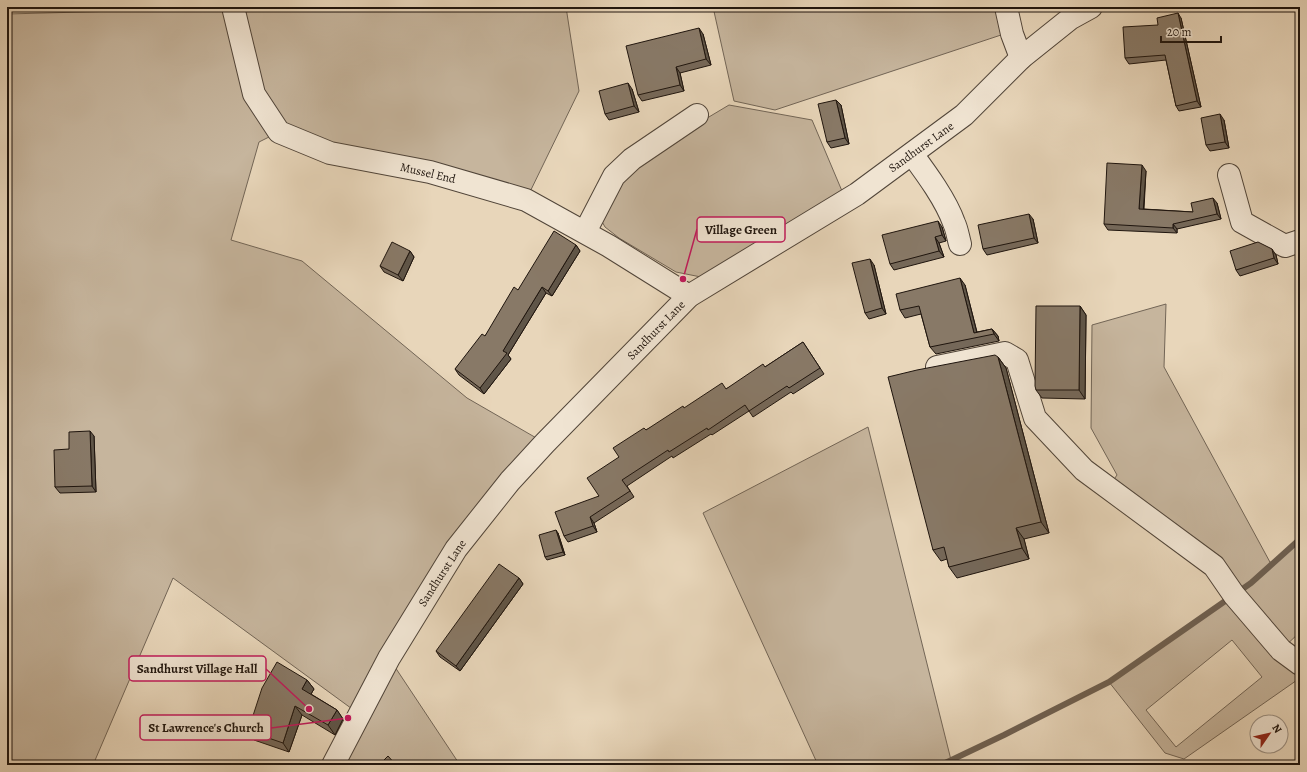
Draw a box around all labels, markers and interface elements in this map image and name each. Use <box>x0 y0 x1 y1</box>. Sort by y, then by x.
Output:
scale bar <box>1161 18 1221 44</box>
text: 20 m <box>1167 24 1191 40</box>
street label: Sandhurst Lane <box>885 118 957 176</box>
street label: Mussel End <box>399 159 458 187</box>
callout: Village Green <box>697 217 785 242</box>
text: Village Green <box>704 221 778 238</box>
street label: Sandhurst Lane <box>623 297 689 363</box>
street label: Sandhurst Lane <box>414 536 470 610</box>
callout: Sandhurst Village Hall <box>129 656 266 681</box>
text: Sandhurst Village Hall <box>137 660 258 677</box>
north arrow <box>1249 714 1289 754</box>
callout: St Lawrence's Church <box>140 715 271 740</box>
text: St Lawrence's Church <box>148 719 264 736</box>
text: N <box>1268 721 1285 736</box>

